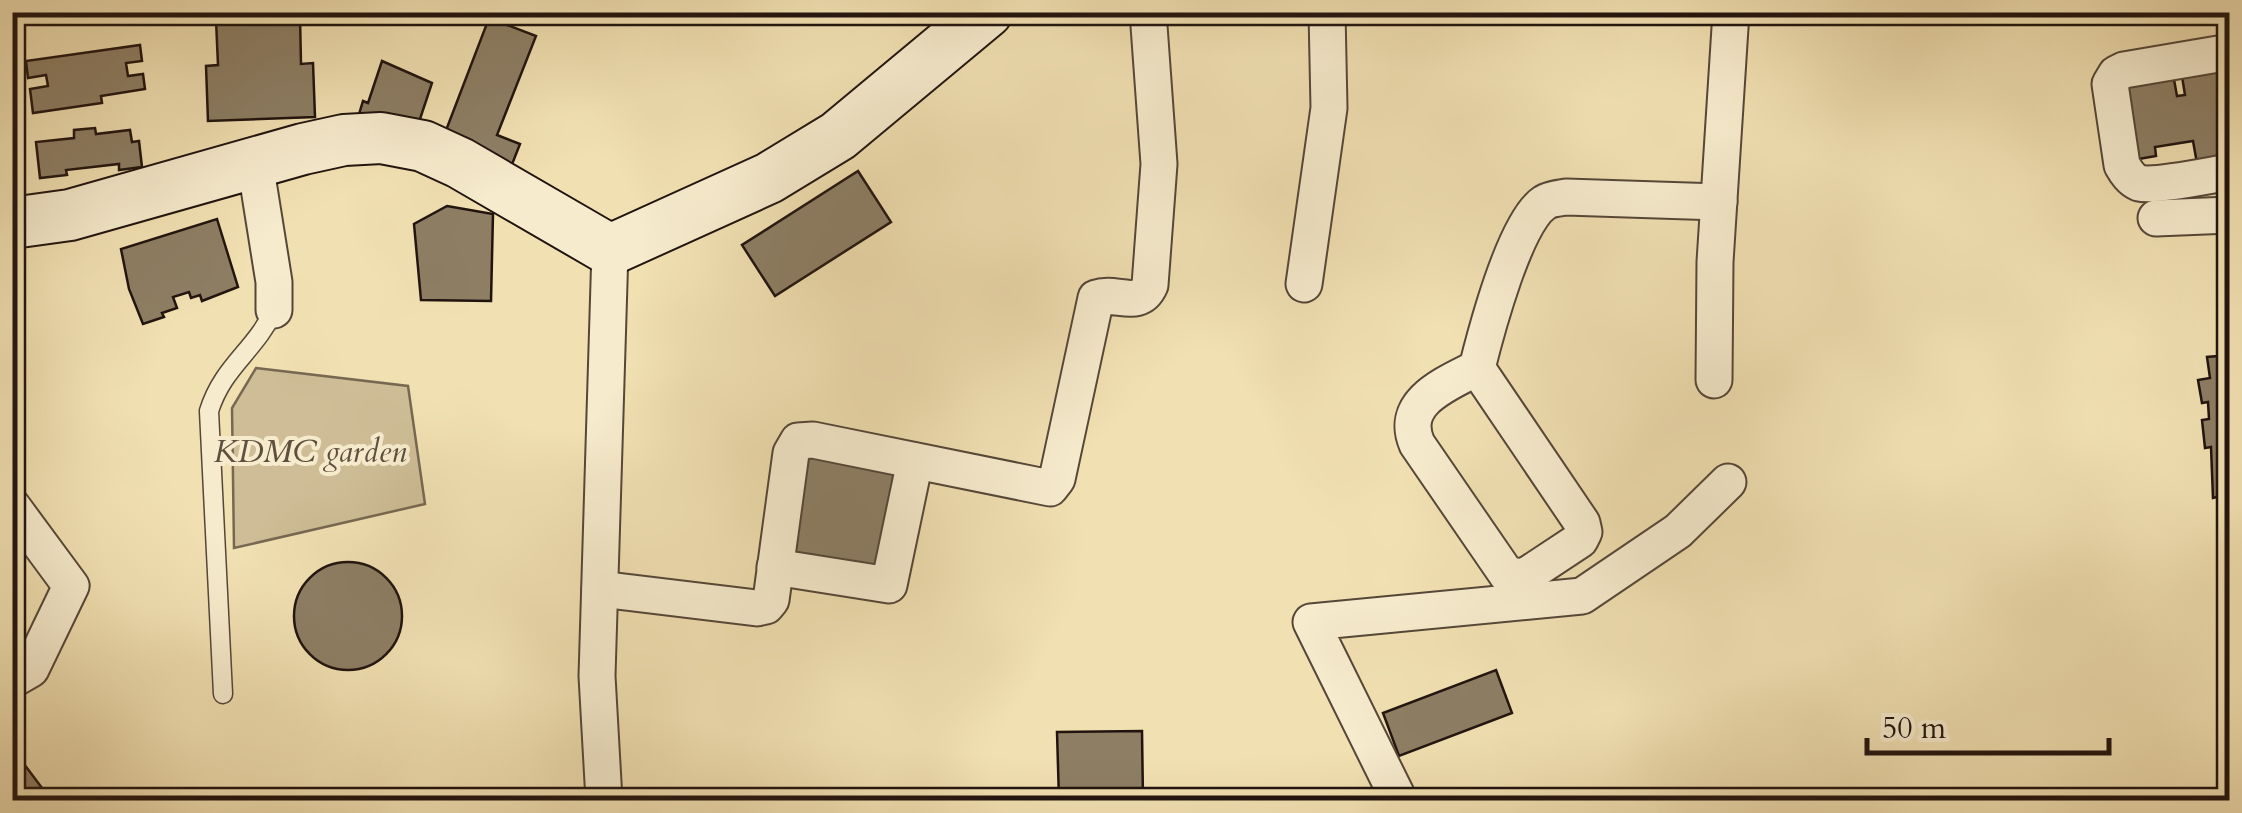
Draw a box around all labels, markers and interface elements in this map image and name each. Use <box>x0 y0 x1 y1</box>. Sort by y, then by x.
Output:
park label: KDMC garden <box>213 430 407 474</box>
scale bar <box>1867 693 2110 755</box>
text: 50 m <box>1882 708 1947 749</box>

